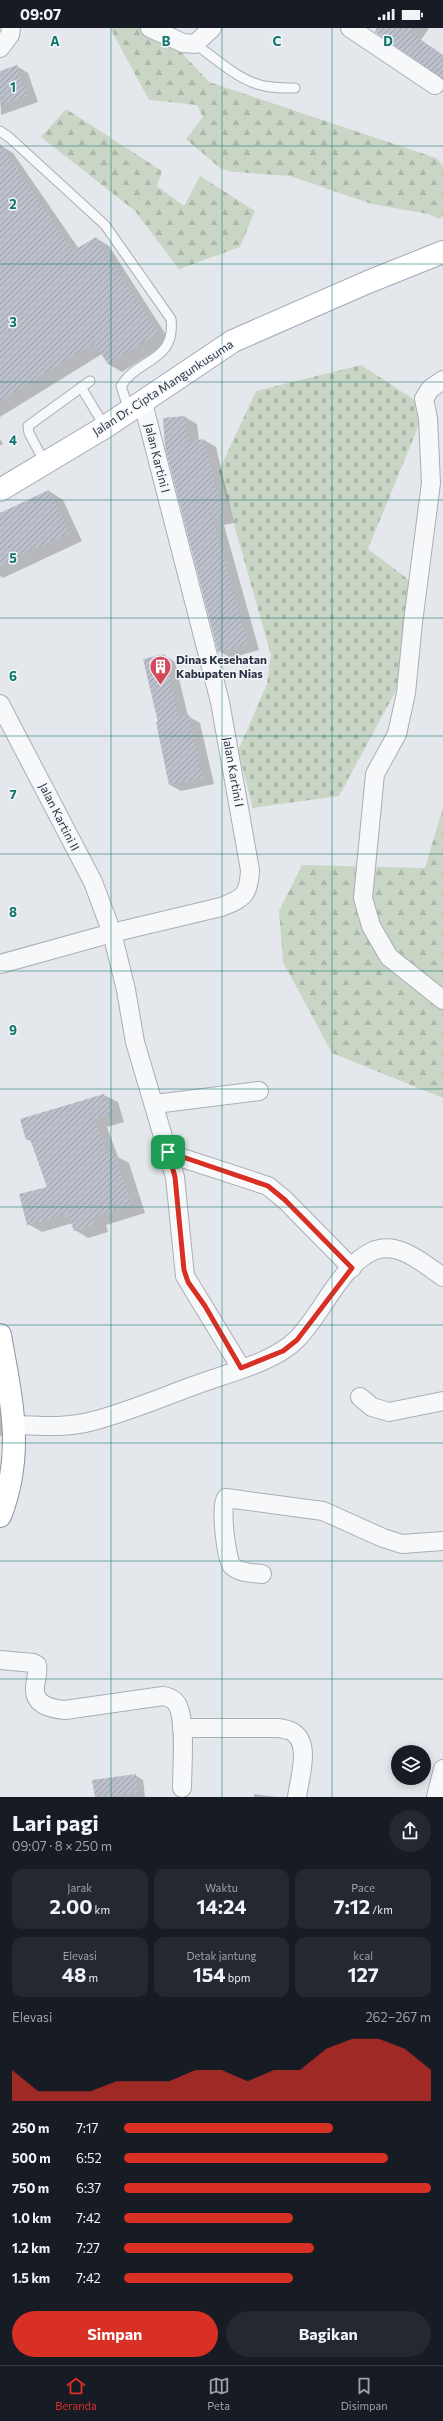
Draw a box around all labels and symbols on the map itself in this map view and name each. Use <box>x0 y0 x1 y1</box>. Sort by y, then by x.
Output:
text: A <box>50 33 60 49</box>
text: B <box>162 33 171 49</box>
text: C <box>273 33 282 49</box>
text: D <box>383 33 393 49</box>
text: 1 <box>10 79 16 95</box>
text: 2 <box>9 196 17 212</box>
text: 3 <box>9 314 17 330</box>
street label: Jalan Dr. Cipta Mangunkusuma <box>89 336 236 439</box>
street label: Jalan Kartini I <box>142 422 173 494</box>
text: 4 <box>9 432 17 448</box>
text: 5 <box>9 550 17 566</box>
place label: Dinas Kesehatan Kabupaten Nias <box>176 652 267 680</box>
building icon: Dinas Kesehatan Kabupaten Nias <box>148 654 174 687</box>
text: 6 <box>9 668 17 684</box>
street label: Jalan Kartini I <box>220 736 247 808</box>
street label: Jalan Kartini II <box>36 780 83 853</box>
text: 7 <box>9 786 17 802</box>
text: 8 <box>9 904 17 920</box>
text: 9 <box>9 1022 17 1038</box>
pin <box>151 1135 185 1169</box>

